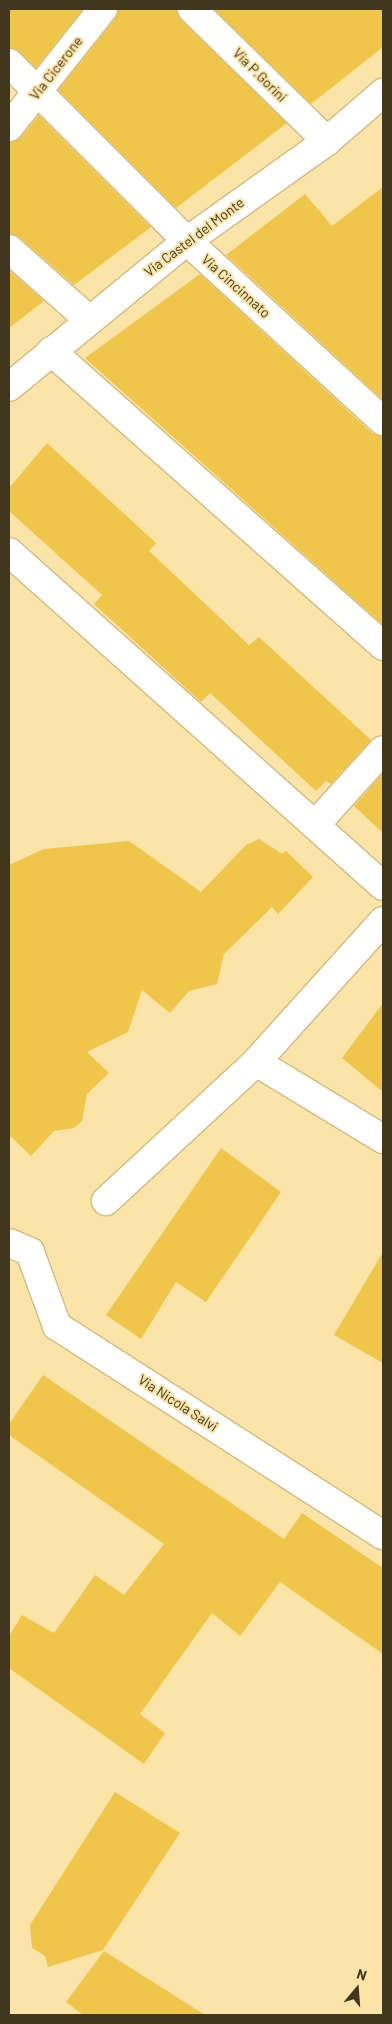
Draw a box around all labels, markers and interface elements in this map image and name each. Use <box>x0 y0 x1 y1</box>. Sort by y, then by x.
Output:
street label: Via Cicerone <box>26 33 86 103</box>
street label: Via P.Gorini <box>230 45 290 105</box>
street label: Via Castel del Monte <box>141 194 247 280</box>
street label: Via Cincinnato <box>198 251 274 321</box>
street label: Via Nicola Salvi <box>135 1371 221 1435</box>
north arrow <box>332 1964 382 2014</box>
text: N <box>355 1965 369 1984</box>

